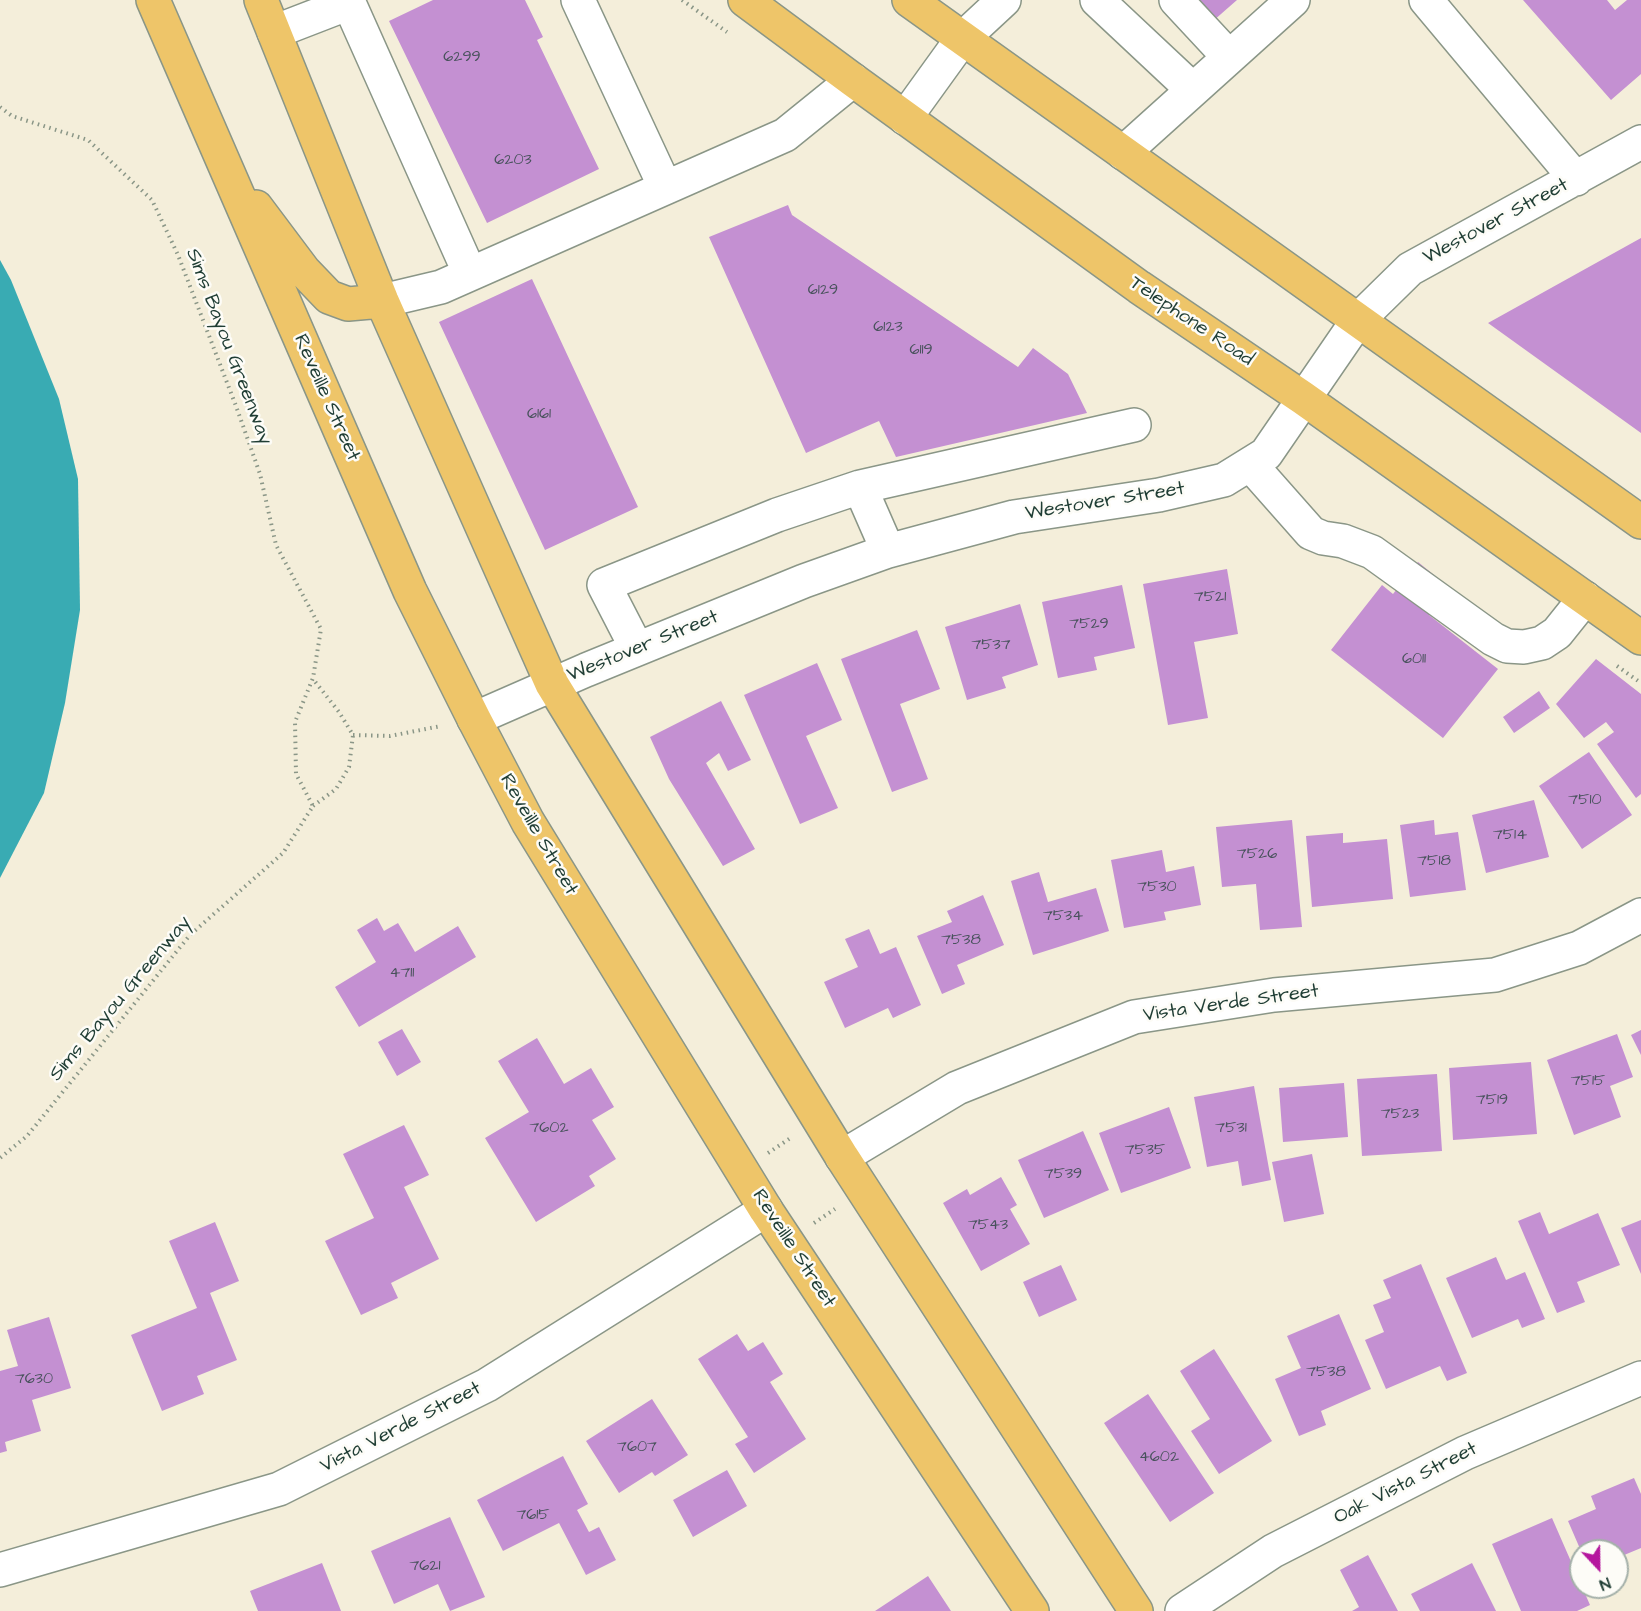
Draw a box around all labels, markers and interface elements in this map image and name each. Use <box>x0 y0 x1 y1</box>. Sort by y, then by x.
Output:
house number: 6299 <box>443 48 481 68</box>
house number: 6203 <box>494 151 532 171</box>
street label: Westover Street <box>1419 174 1573 270</box>
street label: Sims Bayou Greenway <box>180 246 276 448</box>
street label: Telephone Road <box>1124 272 1258 372</box>
house number: 6129 <box>808 281 838 301</box>
house number: 6123 <box>873 318 903 338</box>
street label: Reveille Street <box>287 331 365 465</box>
house number: 6119 <box>909 341 933 361</box>
house number: 6161 <box>527 405 551 425</box>
street label: Westover Street <box>1024 478 1186 526</box>
house number: 7521 <box>1194 588 1226 608</box>
street label: Westover Street <box>564 606 722 688</box>
house number: 7529 <box>1069 615 1109 635</box>
house number: 7537 <box>971 636 1011 656</box>
house number: 6011 <box>1402 650 1426 670</box>
street label: Reveille Street <box>494 770 582 900</box>
house number: 7510 <box>1568 791 1602 811</box>
house number: 7514 <box>1493 826 1527 846</box>
house number: 7526 <box>1237 845 1277 865</box>
house number: 7518 <box>1417 852 1451 872</box>
house number: 7530 <box>1137 878 1177 898</box>
house number: 7534 <box>1043 907 1083 927</box>
street label: Sims Bayou Greenway <box>45 912 197 1086</box>
house number: 7538 <box>941 931 981 951</box>
house number: 4711 <box>390 964 414 984</box>
street label: Vista Verde Street <box>1142 980 1320 1028</box>
house number: 7515 <box>1571 1072 1605 1092</box>
house number: 7519 <box>1476 1091 1508 1111</box>
house number: 7523 <box>1381 1105 1419 1125</box>
house number: 7602 <box>529 1119 569 1139</box>
house number: 7531 <box>1215 1119 1247 1139</box>
house number: 7535 <box>1125 1141 1165 1161</box>
house number: 7539 <box>1044 1165 1082 1185</box>
street label: Reveille Street <box>746 1185 840 1313</box>
house number: 7543 <box>968 1216 1008 1236</box>
house number: 7538 <box>1306 1363 1346 1383</box>
house number: 7630 <box>15 1370 53 1390</box>
street label: Vista Verde Street <box>317 1377 485 1479</box>
house number: 7607 <box>617 1438 657 1458</box>
street label: Oak Vista Street <box>1330 1438 1482 1530</box>
house number: 4602 <box>1139 1448 1179 1468</box>
house number: 7615 <box>516 1506 550 1526</box>
north arrow <box>1569 1539 1629 1599</box>
house number: 7621 <box>409 1557 441 1577</box>
text: N <box>1596 1572 1614 1596</box>

